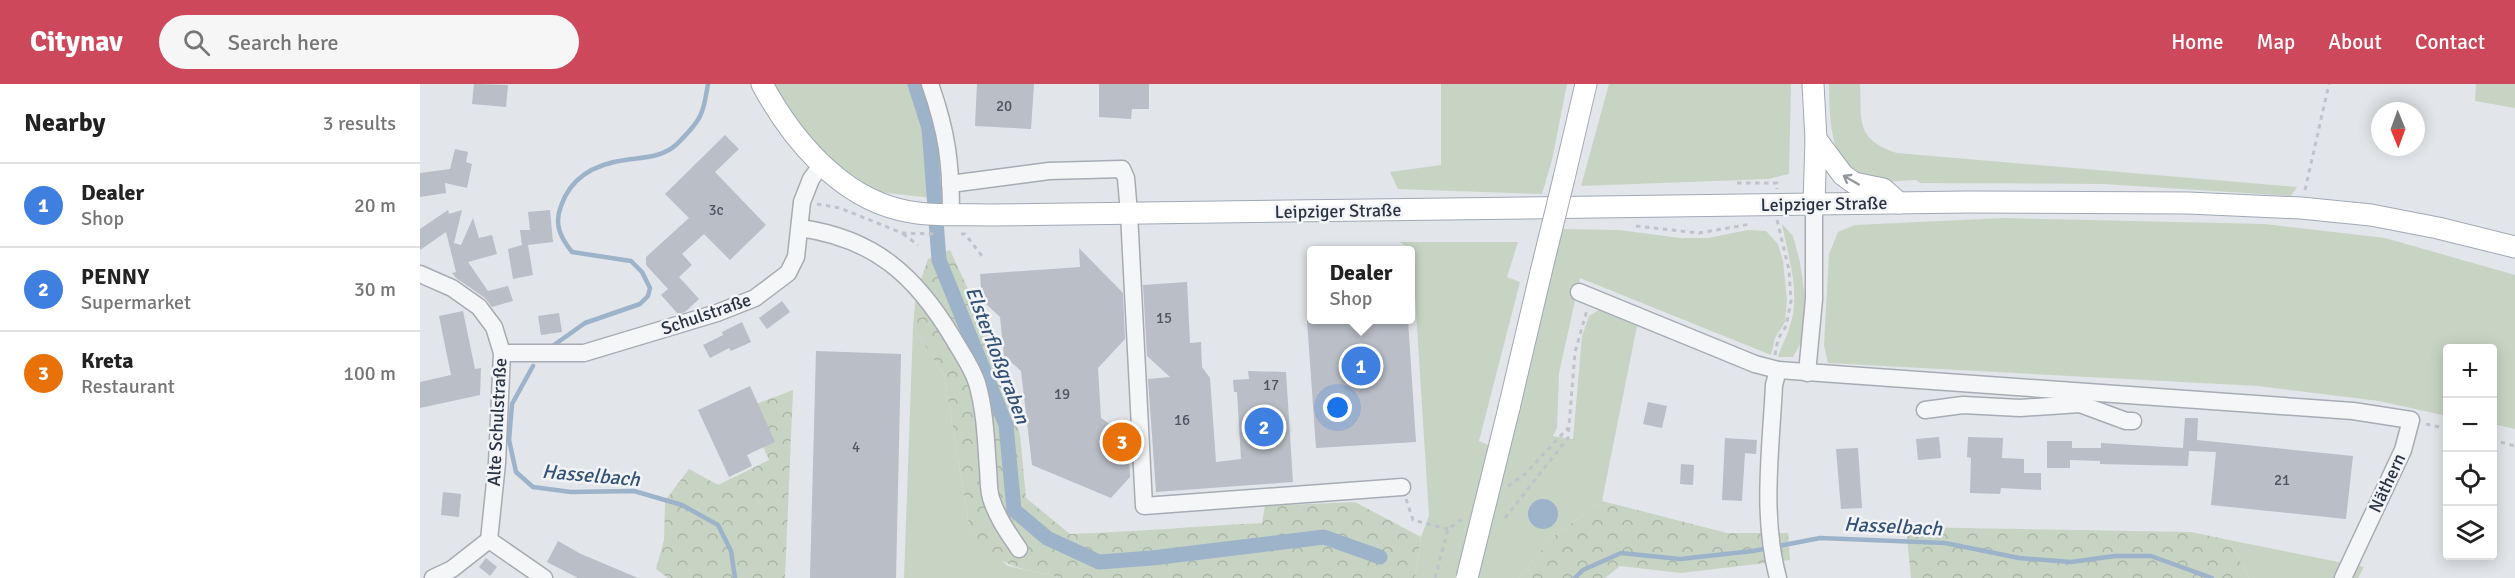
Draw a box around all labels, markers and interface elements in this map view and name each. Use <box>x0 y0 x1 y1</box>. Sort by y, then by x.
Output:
search box <box>159 15 579 69</box>
text: Citynav <box>30 25 123 59</box>
icon: search <box>180 26 213 59</box>
text: Search here <box>228 29 339 56</box>
text: Home <box>2171 29 2224 55</box>
text: Map <box>2257 29 2295 55</box>
text: About <box>2328 29 2382 55</box>
text: Contact <box>2415 29 2485 55</box>
house number: 20 <box>996 97 1012 115</box>
north arrow <box>2371 102 2425 156</box>
text: Nearby <box>24 107 105 139</box>
text: 3 results <box>323 111 396 136</box>
one-way arrow <box>1843 173 1860 185</box>
text: Dealer <box>81 179 144 206</box>
street label: Leipziger Straße <box>1761 192 1887 216</box>
text: 1 <box>38 193 49 218</box>
text: 20 m <box>354 193 396 218</box>
street label: Leipziger Straße <box>1275 199 1401 223</box>
house number: 3c <box>708 201 724 219</box>
text: Shop <box>81 206 124 231</box>
popup <box>1307 246 1415 324</box>
text: Dealer <box>1329 259 1393 286</box>
text: PENNY <box>81 263 149 290</box>
text: 2 <box>38 277 49 302</box>
text: 30 m <box>354 277 396 302</box>
water label: Elsterfloßgraben <box>960 283 1036 428</box>
text: Shop <box>1329 286 1372 311</box>
street label: Schulstraße <box>658 288 754 340</box>
text: Supermarket <box>81 290 191 315</box>
house number: 15 <box>1156 309 1172 327</box>
pin: 1 <box>1342 344 1380 388</box>
map controls <box>2443 344 2497 560</box>
button: + <box>2443 344 2497 398</box>
text: Kreta <box>81 347 134 374</box>
street label: Alte Schulstraße <box>483 357 511 487</box>
text: 3 <box>38 361 49 386</box>
text: 100 m <box>343 361 396 386</box>
text: Restaurant <box>81 374 175 399</box>
house number: 17 <box>1263 376 1279 394</box>
house number: 19 <box>1054 385 1070 403</box>
your location <box>1323 393 1352 422</box>
button: − <box>2443 398 2497 452</box>
pin: 2 <box>1244 404 1284 450</box>
house number: 16 <box>1174 411 1190 429</box>
pin: 3 <box>1102 420 1142 464</box>
house number: 4 <box>852 438 860 456</box>
street label: Näthern <box>2364 450 2410 516</box>
button: locate <box>2443 452 2497 506</box>
water label: Hasselbach <box>541 459 642 492</box>
house number: 21 <box>2274 471 2290 489</box>
button: layers <box>2443 506 2497 560</box>
water label: Hasselbach <box>1843 511 1944 542</box>

